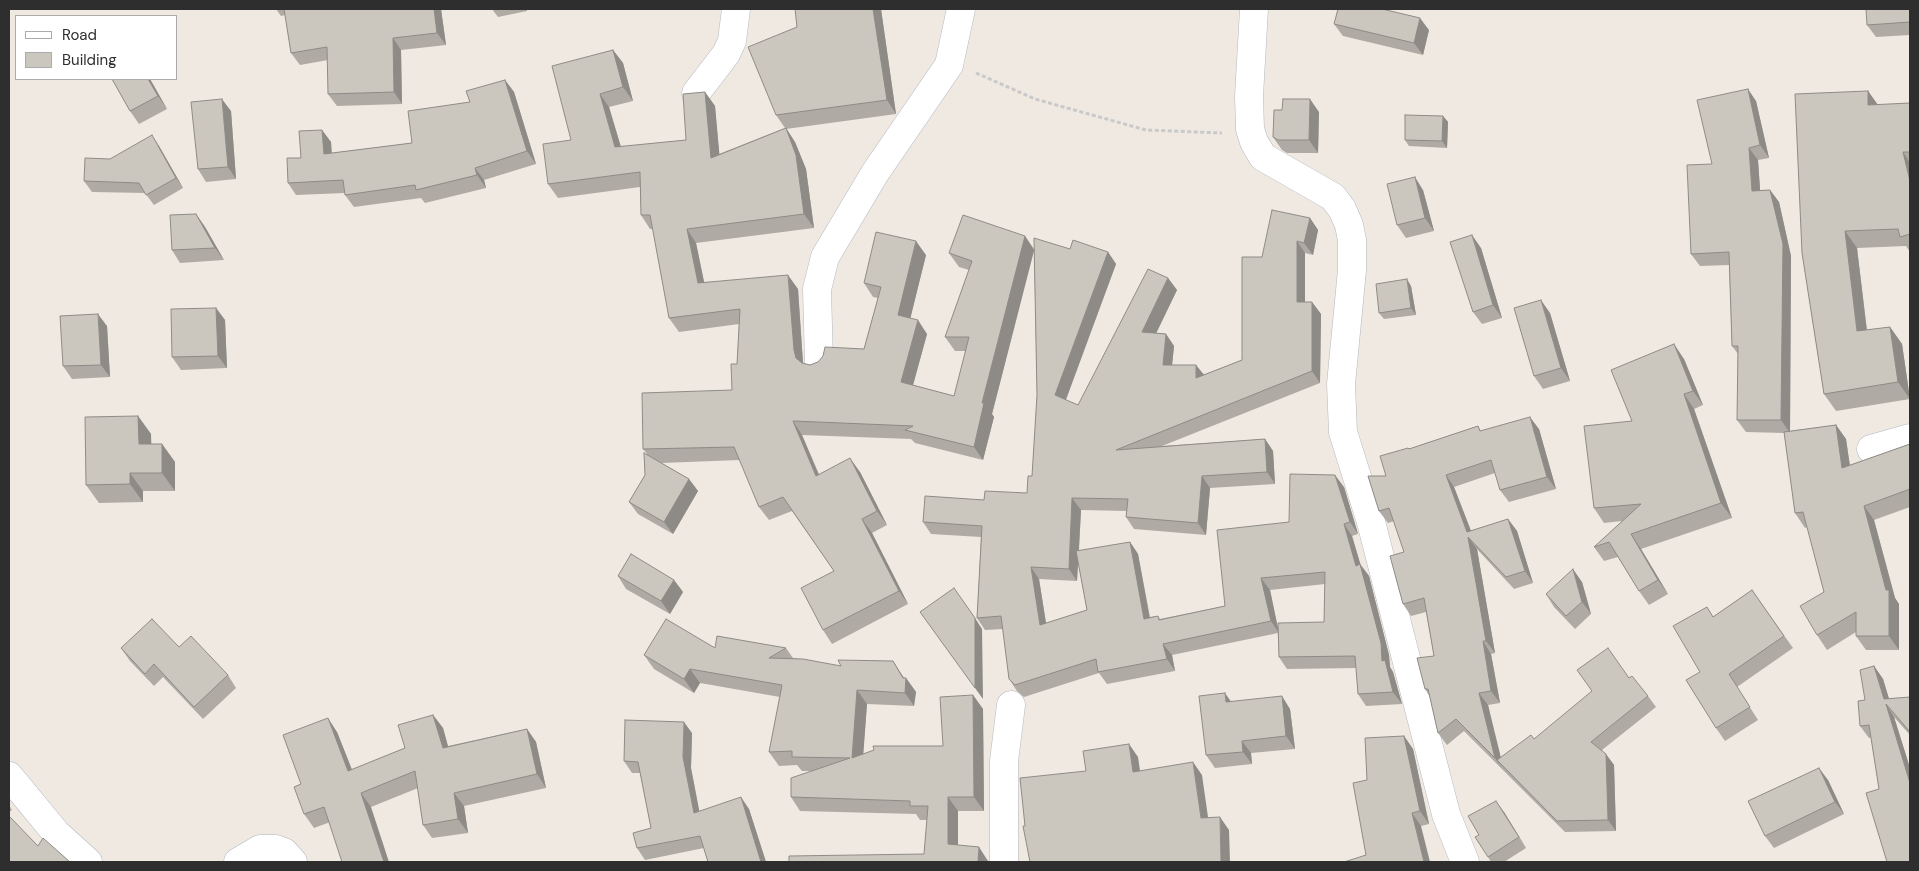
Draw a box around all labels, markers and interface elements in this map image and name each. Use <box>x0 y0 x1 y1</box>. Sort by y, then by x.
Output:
legend <box>15 15 178 80</box>
text: Road <box>62 25 97 45</box>
text: Building <box>62 50 117 70</box>

